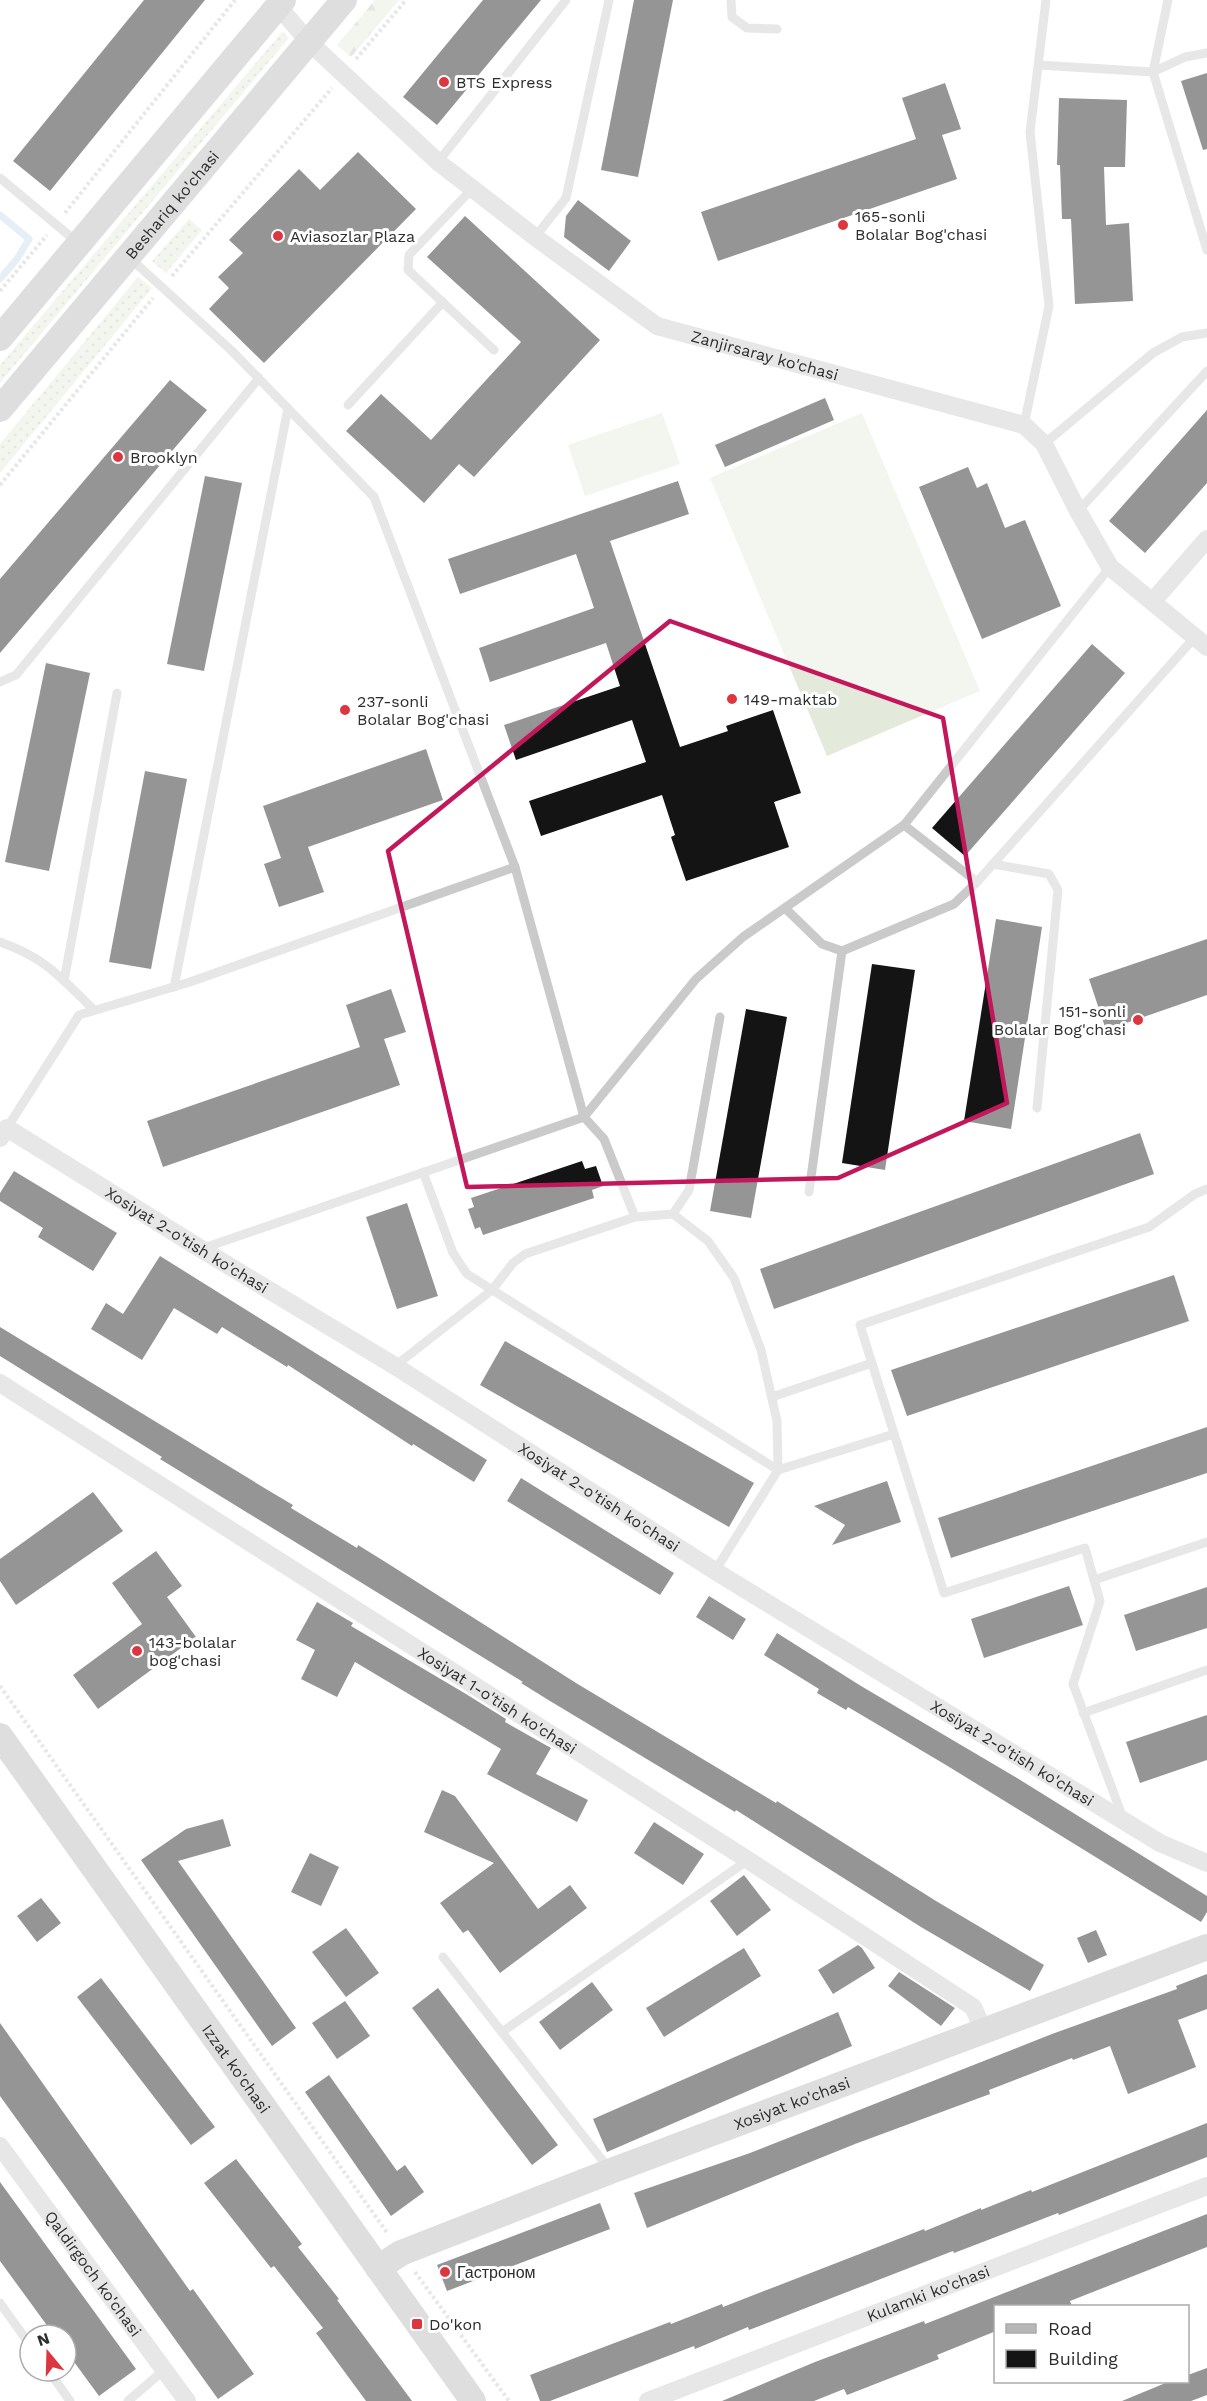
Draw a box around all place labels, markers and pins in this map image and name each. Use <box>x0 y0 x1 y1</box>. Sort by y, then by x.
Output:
place label: BTS Express <box>456 73 552 92</box>
marker: BTS Express <box>437 75 451 89</box>
place label: 165-sonli Bolalar Bog'chasi <box>855 207 987 244</box>
marker: 165-sonli Bolalar Bog'chasi <box>836 218 850 232</box>
place label: Aviasozlar Plaza <box>290 227 415 246</box>
marker: Aviasozlar Plaza <box>271 229 285 243</box>
place label: Brooklyn <box>130 448 198 467</box>
marker: Brooklyn <box>111 450 125 464</box>
place label: 149-maktab <box>744 690 837 709</box>
place label: 237-sonli Bolalar Bog'chasi <box>357 692 489 729</box>
marker: 149-maktab <box>725 692 739 706</box>
marker: 237-sonli Bolalar Bog'chasi <box>338 703 352 717</box>
place label: 151-sonli Bolalar Bog'chasi <box>994 1002 1126 1039</box>
marker: 151-sonli Bolalar Bog'chasi <box>1131 1013 1145 1027</box>
place label: 143-bolalar bog'chasi <box>149 1633 237 1670</box>
marker: 143-bolalar bog'chasi <box>130 1644 144 1658</box>
place label: Гастроном <box>457 2263 536 2282</box>
marker: Гастроном <box>438 2265 452 2279</box>
place label: Do'kon <box>429 2315 482 2334</box>
marker: Do'kon <box>410 2317 424 2331</box>

